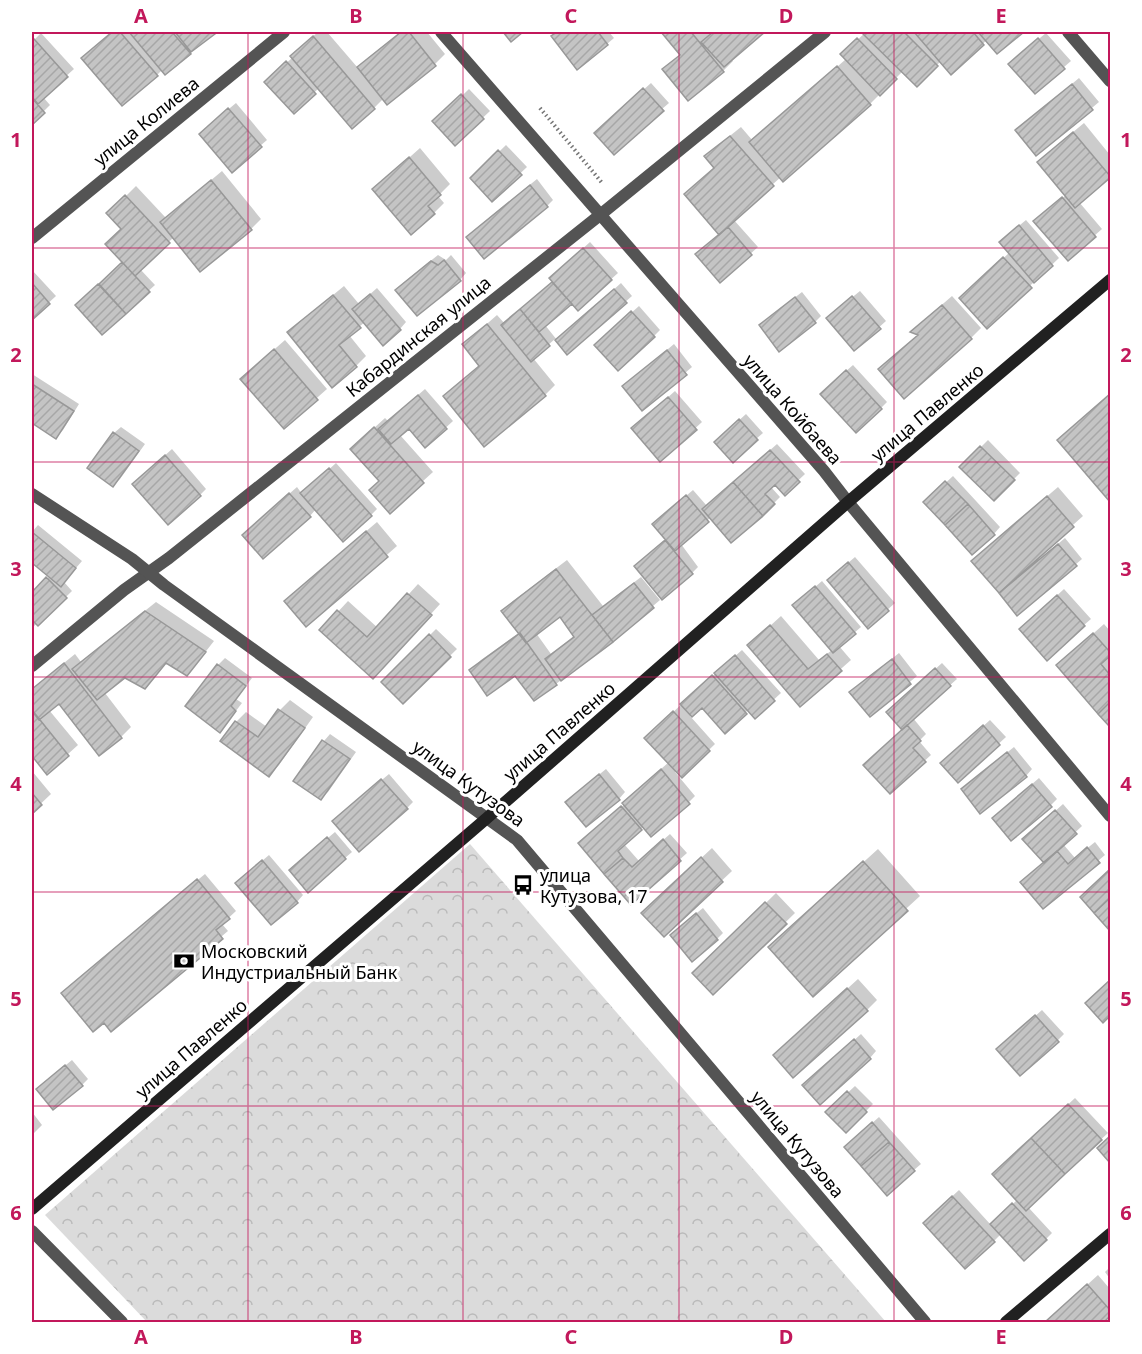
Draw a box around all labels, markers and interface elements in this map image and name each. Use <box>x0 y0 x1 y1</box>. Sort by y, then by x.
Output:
text: A <box>134 2 148 29</box>
text: B <box>349 2 363 29</box>
text: C <box>565 2 578 29</box>
text: D <box>779 2 793 29</box>
text: E <box>995 2 1007 29</box>
street label: улица Колиева <box>88 71 204 171</box>
text: 1 <box>10 126 22 153</box>
text: 1 <box>1120 126 1132 153</box>
street label: Кабардинская улица <box>341 270 495 402</box>
text: 2 <box>10 341 22 368</box>
text: 2 <box>1120 341 1132 368</box>
street label: улица Койбаева <box>738 349 848 469</box>
street label: улица Павленко <box>865 358 989 466</box>
text: 3 <box>10 555 22 582</box>
text: 3 <box>1120 555 1132 582</box>
street label: улица Павленко <box>498 676 620 786</box>
street label: улица Кутузова <box>408 734 530 832</box>
text: 4 <box>10 770 22 797</box>
text: 4 <box>1120 770 1132 797</box>
place label: улица Кутузова, 17 <box>540 863 648 908</box>
bus stop icon: улица Кутузова, 17 <box>511 873 535 897</box>
place label: Московский Индустриальный Банк <box>201 939 398 984</box>
bank icon: Московский Индустриальный Банк <box>172 949 196 973</box>
text: 5 <box>10 985 22 1012</box>
text: 5 <box>1120 985 1132 1012</box>
street label: улица Павленко <box>130 993 252 1103</box>
street label: улица Кутузова <box>746 1085 850 1203</box>
text: 6 <box>10 1199 22 1226</box>
text: 6 <box>1120 1199 1132 1226</box>
text: A <box>134 1323 148 1350</box>
text: B <box>349 1323 363 1350</box>
text: C <box>565 1323 578 1350</box>
text: D <box>779 1323 793 1350</box>
text: E <box>995 1323 1007 1350</box>

